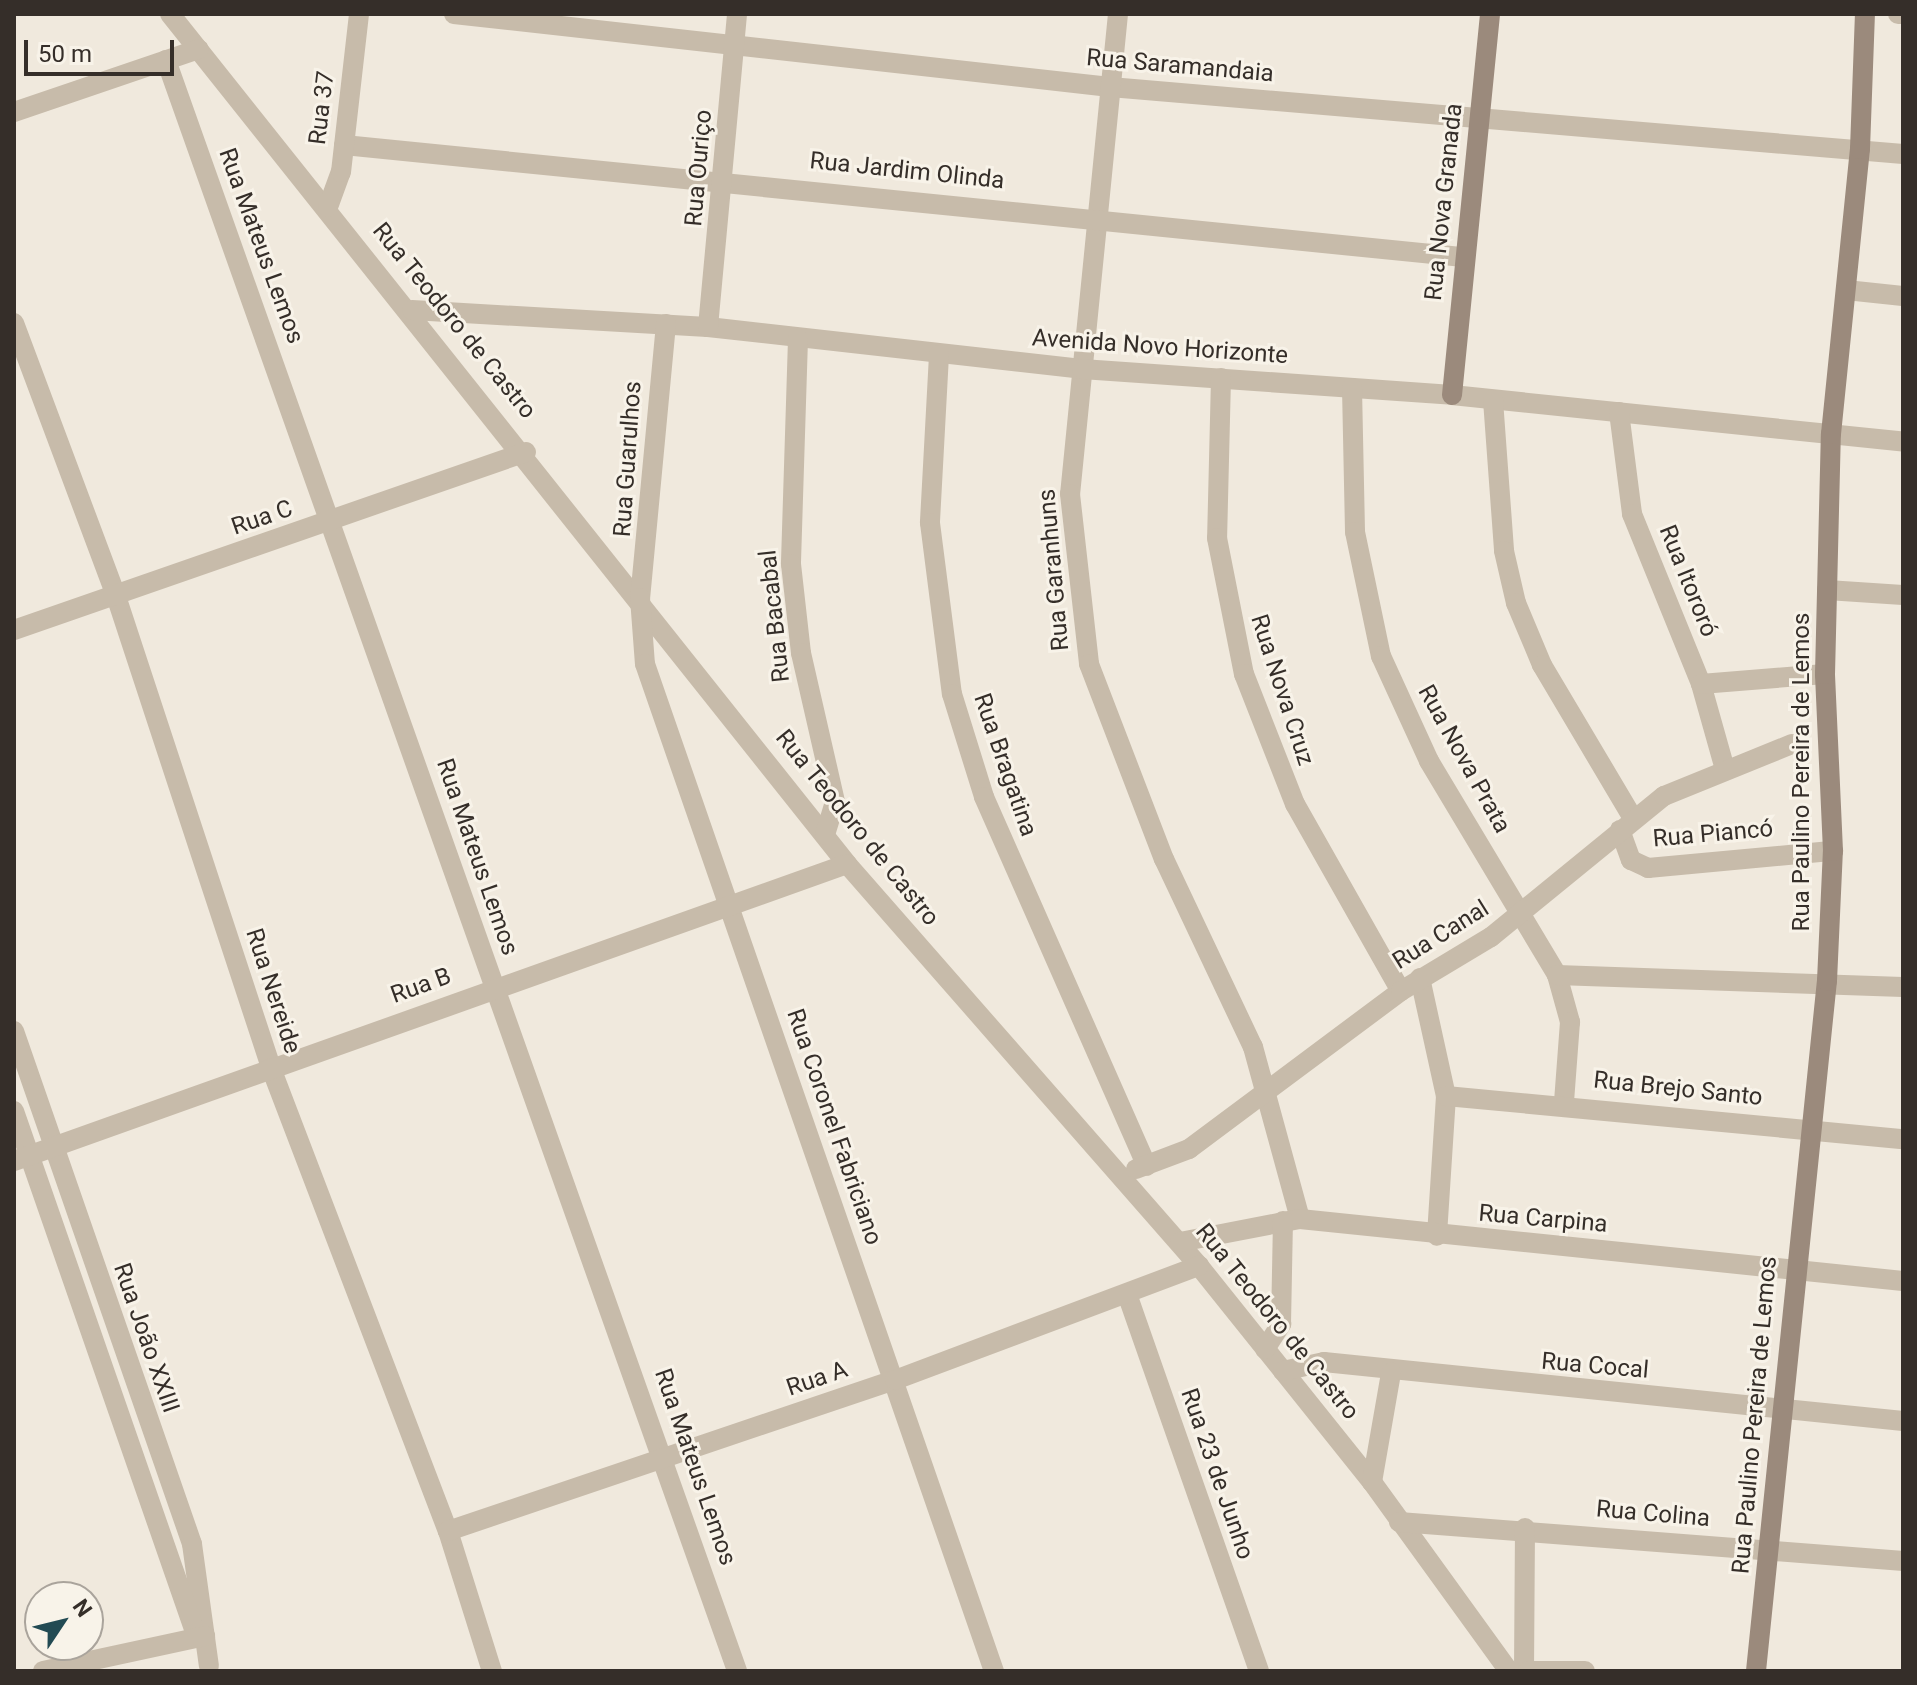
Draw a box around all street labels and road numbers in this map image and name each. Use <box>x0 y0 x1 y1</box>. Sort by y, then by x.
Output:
street label: Rua Saramandaia <box>1085 43 1275 89</box>
street label: Rua 37 <box>303 70 341 146</box>
street label: Rua Nova Granada <box>1419 102 1469 302</box>
street label: Rua Ouriço <box>680 108 718 228</box>
street label: Rua Mateus Lemos <box>212 144 310 348</box>
street label: Rua Jardim Olinda <box>808 146 1006 196</box>
street label: Rua Teodoro de Castro <box>366 217 542 425</box>
street label: Avenida Novo Horizonte <box>1031 324 1289 370</box>
street label: Rua Guarulhos <box>608 380 648 538</box>
street label: Rua Garanhuns <box>1033 488 1075 652</box>
street label: Rua C <box>228 494 296 542</box>
street label: Rua Itororó <box>1653 521 1723 641</box>
street label: Rua Bacabal <box>754 548 796 684</box>
street label: Rua Nova Cruz <box>1244 611 1320 769</box>
street label: Rua Paulino Pereira de Lemos <box>1788 613 1816 931</box>
street label: Rua Nova Prata <box>1411 680 1517 838</box>
street label: Rua Bragatina <box>967 690 1043 840</box>
street label: Rua Teodoro de Castro <box>769 724 945 932</box>
street label: Rua Mateus Lemos <box>430 755 524 959</box>
street label: Rua Piancó <box>1652 814 1774 854</box>
street label: Rua Canal <box>1388 894 1494 976</box>
street label: Rua Nereide <box>239 925 307 1057</box>
street label: Rua B <box>387 962 455 1010</box>
street label: Rua Coronel Fabriciano <box>780 1005 888 1249</box>
street label: Rua Brejo Santo <box>1592 1066 1764 1112</box>
street label: Rua Carpina <box>1477 1199 1609 1239</box>
street label: Rua Teodoro de Castro <box>1189 1218 1365 1426</box>
street label: Rua Paulino Pereira de Lemos <box>1727 1255 1783 1575</box>
street label: Rua João XXIII <box>107 1259 185 1417</box>
street label: Rua Cocal <box>1540 1347 1650 1385</box>
street label: Rua A <box>783 1355 851 1403</box>
street label: Rua Mateus Lemos <box>648 1365 742 1569</box>
street label: Rua 23 de Junho <box>1174 1385 1260 1563</box>
street label: Rua Colina <box>1595 1495 1711 1533</box>

